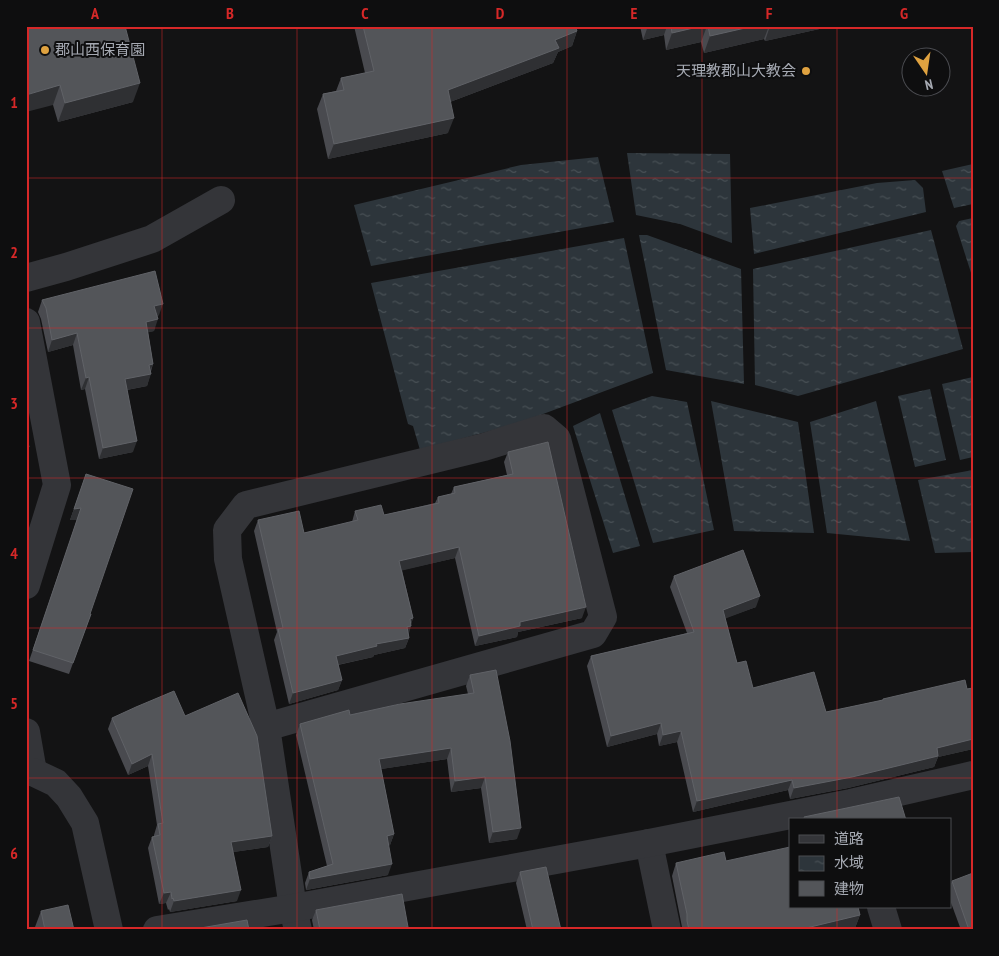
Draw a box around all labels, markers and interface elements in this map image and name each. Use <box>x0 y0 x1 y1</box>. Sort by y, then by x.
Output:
text: A <box>90 3 100 23</box>
text: B <box>226 3 234 23</box>
text: C <box>361 3 369 23</box>
text: D <box>496 3 505 23</box>
text: E <box>631 3 638 23</box>
text: F <box>766 3 773 23</box>
text: G <box>900 3 908 23</box>
place label: 郡山西保育園 <box>55 40 145 59</box>
marker: 郡山西保育園 <box>39 44 51 56</box>
north arrow <box>902 48 952 98</box>
place label: 天理教郡山大教会 <box>676 61 796 80</box>
marker: 天理教郡山大教会 <box>800 65 812 77</box>
text: N <box>923 75 935 94</box>
text: 1 <box>10 92 18 112</box>
text: 2 <box>10 242 18 262</box>
text: 3 <box>10 393 18 413</box>
text: 4 <box>10 543 18 563</box>
text: 5 <box>10 693 18 713</box>
legend <box>789 818 952 908</box>
text: 道路 <box>834 829 864 848</box>
text: 6 <box>10 843 18 863</box>
text: 水域 <box>834 853 864 872</box>
text: 建物 <box>834 879 864 898</box>

